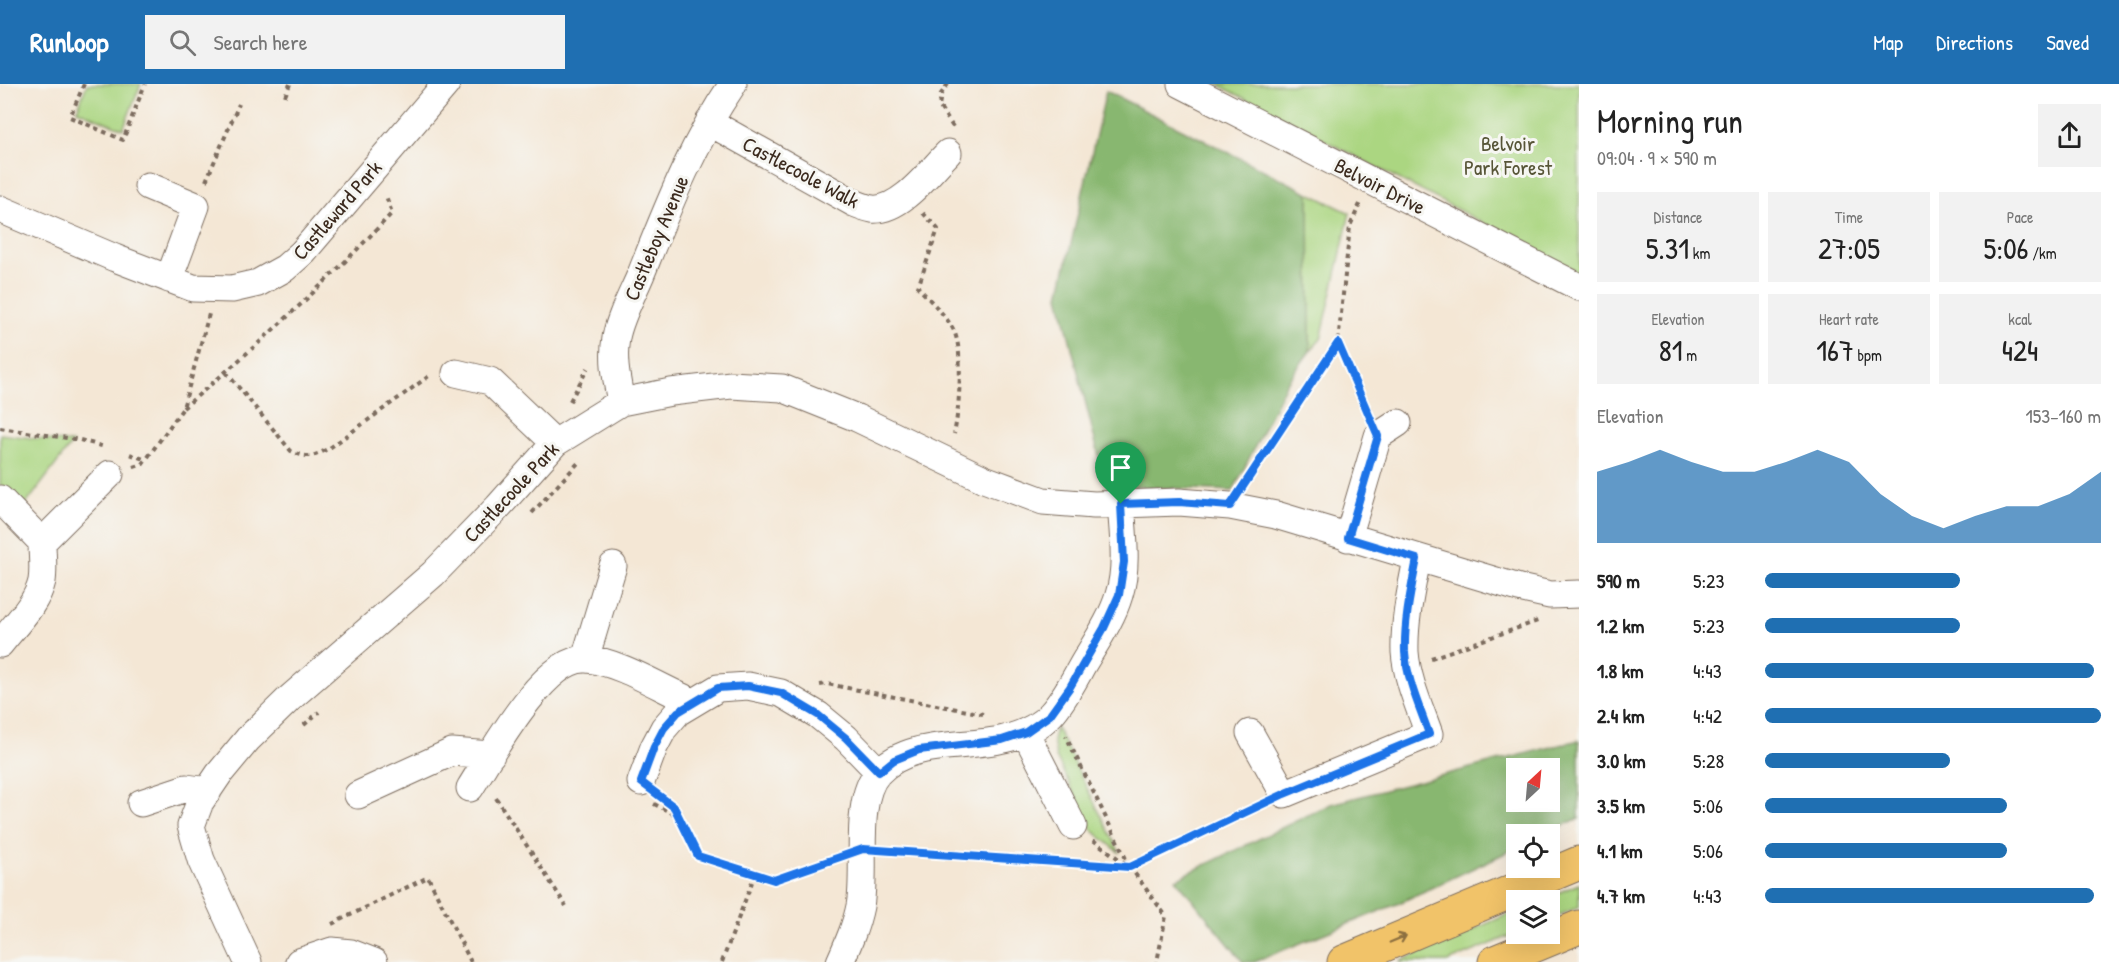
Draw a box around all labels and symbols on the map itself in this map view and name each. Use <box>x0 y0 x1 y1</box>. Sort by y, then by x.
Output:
street label: Castlecoole Walk <box>738 129 865 215</box>
park label: Belvoir Park Forest <box>1464 129 1553 182</box>
street label: Belvoir Drive <box>1329 151 1431 221</box>
street label: Castleward Park <box>286 154 389 266</box>
street label: Castleboy Avenue <box>617 171 695 305</box>
street label: Castlecoole Park <box>457 435 565 549</box>
pin <box>1095 442 1146 504</box>
north arrow <box>1506 758 1560 812</box>
one-way arrow <box>1389 933 1407 944</box>

